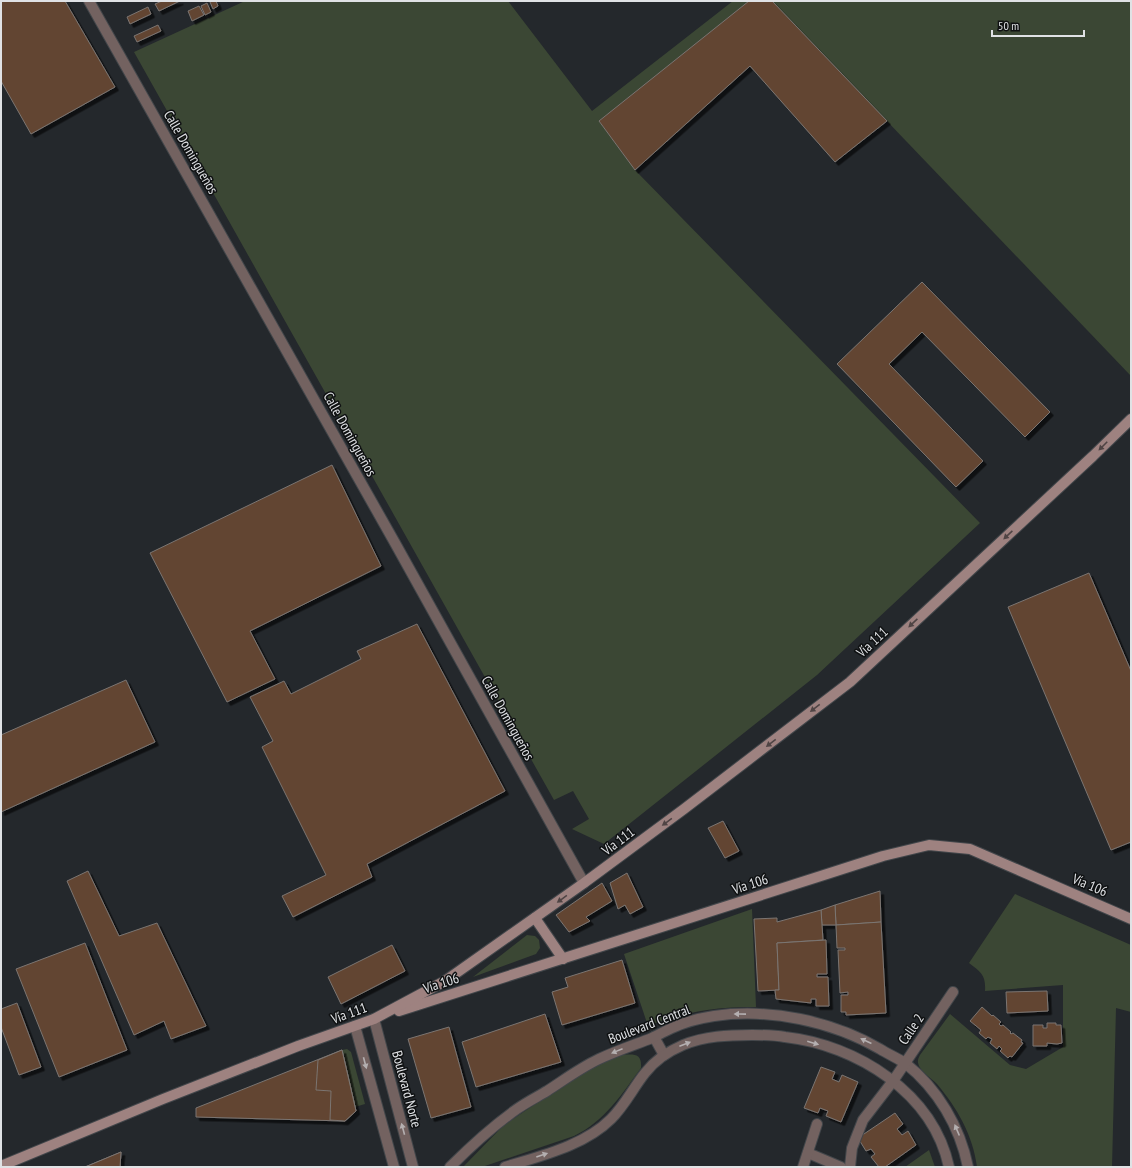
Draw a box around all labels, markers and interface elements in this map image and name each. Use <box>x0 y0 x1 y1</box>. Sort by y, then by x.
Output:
scale bar <box>992 12 1084 38</box>
text: 50 m <box>998 18 1019 33</box>
street label: Calle Domingueños <box>160 107 222 197</box>
street label: Calle Domingueños <box>319 389 381 480</box>
one-way arrow <box>1098 441 1108 451</box>
one-way arrow <box>1003 530 1013 539</box>
one-way arrow <box>908 618 918 628</box>
street label: Vía 111 <box>852 623 891 662</box>
street label: Calle Domingueños <box>477 673 539 764</box>
one-way arrow <box>810 704 820 712</box>
one-way arrow <box>765 738 776 747</box>
one-way arrow <box>662 817 673 826</box>
street label: Vía 111 <box>597 823 638 860</box>
street label: Vía 106 <box>1069 869 1110 900</box>
street label: Vía 106 <box>729 870 770 899</box>
one-way arrow <box>557 895 568 903</box>
street label: Vía 106 <box>420 969 461 998</box>
street label: Vía 111 <box>328 998 369 1028</box>
street label: Boulevard Central <box>606 1000 693 1048</box>
street label: Calle 2 <box>894 1010 928 1048</box>
one-way arrow <box>733 1011 746 1017</box>
one-way arrow <box>860 1038 871 1044</box>
one-way arrow <box>808 1040 820 1046</box>
one-way arrow <box>680 1041 692 1047</box>
one-way arrow <box>611 1048 622 1054</box>
street label: Boulevard Norte <box>388 1049 426 1130</box>
one-way arrow <box>362 1058 368 1070</box>
one-way arrow <box>400 1123 406 1136</box>
one-way arrow <box>954 1124 960 1135</box>
one-way arrow <box>536 1151 548 1157</box>

